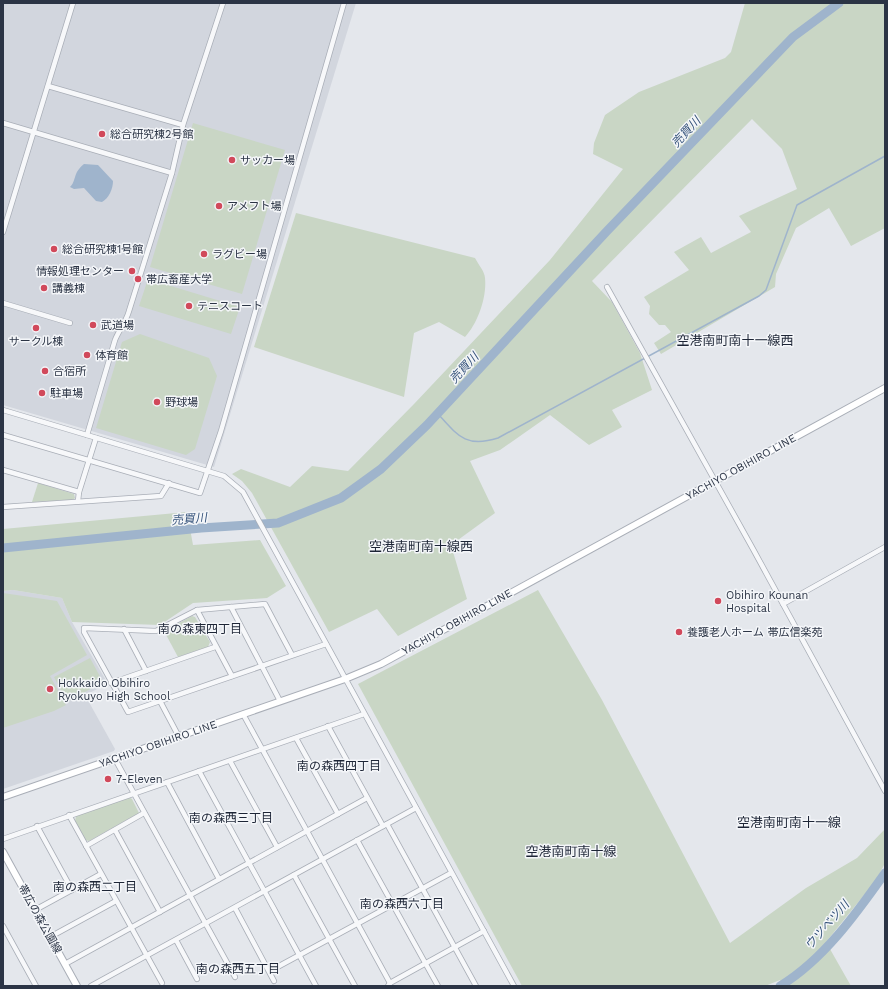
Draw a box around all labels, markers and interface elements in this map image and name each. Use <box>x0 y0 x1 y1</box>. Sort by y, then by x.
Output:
water label: 売買川 <box>669 113 705 150</box>
place label: 総合研究棟2号館 <box>110 128 193 141</box>
marker: 総合研究棟2号館 <box>97 129 107 139</box>
place label: サッカー場 <box>240 154 295 167</box>
marker: サッカー場 <box>227 155 237 165</box>
place label: アメフト場 <box>227 200 281 213</box>
marker: アメフト場 <box>214 201 224 211</box>
place label: 総合研究棟1号館 <box>62 243 143 256</box>
marker: 総合研究棟1号館 <box>49 244 59 254</box>
place label: ラグビー場 <box>212 248 267 261</box>
marker: ラグビー場 <box>199 249 209 259</box>
place label: 情報処理センター <box>36 265 124 278</box>
marker: 情報処理センター <box>127 266 137 276</box>
place label: 帯広畜産大学 <box>146 273 212 286</box>
marker: 帯広畜産大学 <box>133 274 143 284</box>
place label: 講義棟 <box>52 282 85 295</box>
marker: 講義棟 <box>39 283 49 293</box>
place label: テニスコート <box>197 300 263 313</box>
marker: テニスコート <box>184 301 194 311</box>
place label: 武道場 <box>101 319 134 332</box>
marker: 武道場 <box>88 320 98 330</box>
marker: サークル棟 <box>31 323 41 333</box>
district label: 空港南町南十一線西 <box>676 333 794 348</box>
place label: サークル棟 <box>9 335 63 348</box>
place label: 体育館 <box>95 349 128 362</box>
water label: 売買川 <box>447 349 483 386</box>
marker: 体育館 <box>82 350 92 360</box>
place label: 合宿所 <box>53 365 87 378</box>
marker: 合宿所 <box>40 366 50 376</box>
place label: 駐車場 <box>50 387 83 400</box>
marker: 駐車場 <box>37 388 47 398</box>
place label: 野球場 <box>165 396 198 409</box>
marker: 野球場 <box>152 397 162 407</box>
street label: YACHIYO OBIHIRO LINE <box>684 431 798 503</box>
water label: 売買川 <box>170 510 210 528</box>
district label: 空港南町南十線西 <box>369 539 473 554</box>
street label: YACHIYO OBIHIRO LINE <box>400 586 514 658</box>
place label: Obihiro Kounan Hospital <box>726 589 808 615</box>
marker: Obihiro Kounan Hospital <box>713 596 723 606</box>
district label: 南の森東四丁目 <box>158 622 242 636</box>
place label: 養護老人ホーム 帯広信楽苑 <box>687 626 822 639</box>
marker: 養護老人ホーム 帯広信楽苑 <box>674 627 684 637</box>
place label: Hokkaido Obihiro Ryokuyo High School <box>58 677 171 703</box>
marker: Hokkaido Obihiro Ryokuyo High School <box>45 684 55 694</box>
street label: YACHIYO OBIHIRO LINE <box>97 718 219 770</box>
district label: 南の森西四丁目 <box>297 759 381 773</box>
place label: 7-Eleven <box>116 773 163 786</box>
marker: 7-Eleven <box>103 774 113 784</box>
district label: 南の森西三丁目 <box>189 811 273 825</box>
district label: 空港南町南十一線 <box>737 815 841 830</box>
district label: 空港南町南十線 <box>525 844 617 859</box>
district label: 南の森西二丁目 <box>53 880 137 894</box>
street label: 帯広の森公園線 <box>16 882 64 956</box>
water label: ウツベツ川 <box>802 896 853 952</box>
district label: 南の森西六丁目 <box>360 897 444 911</box>
district label: 南の森西五丁目 <box>196 962 280 976</box>

